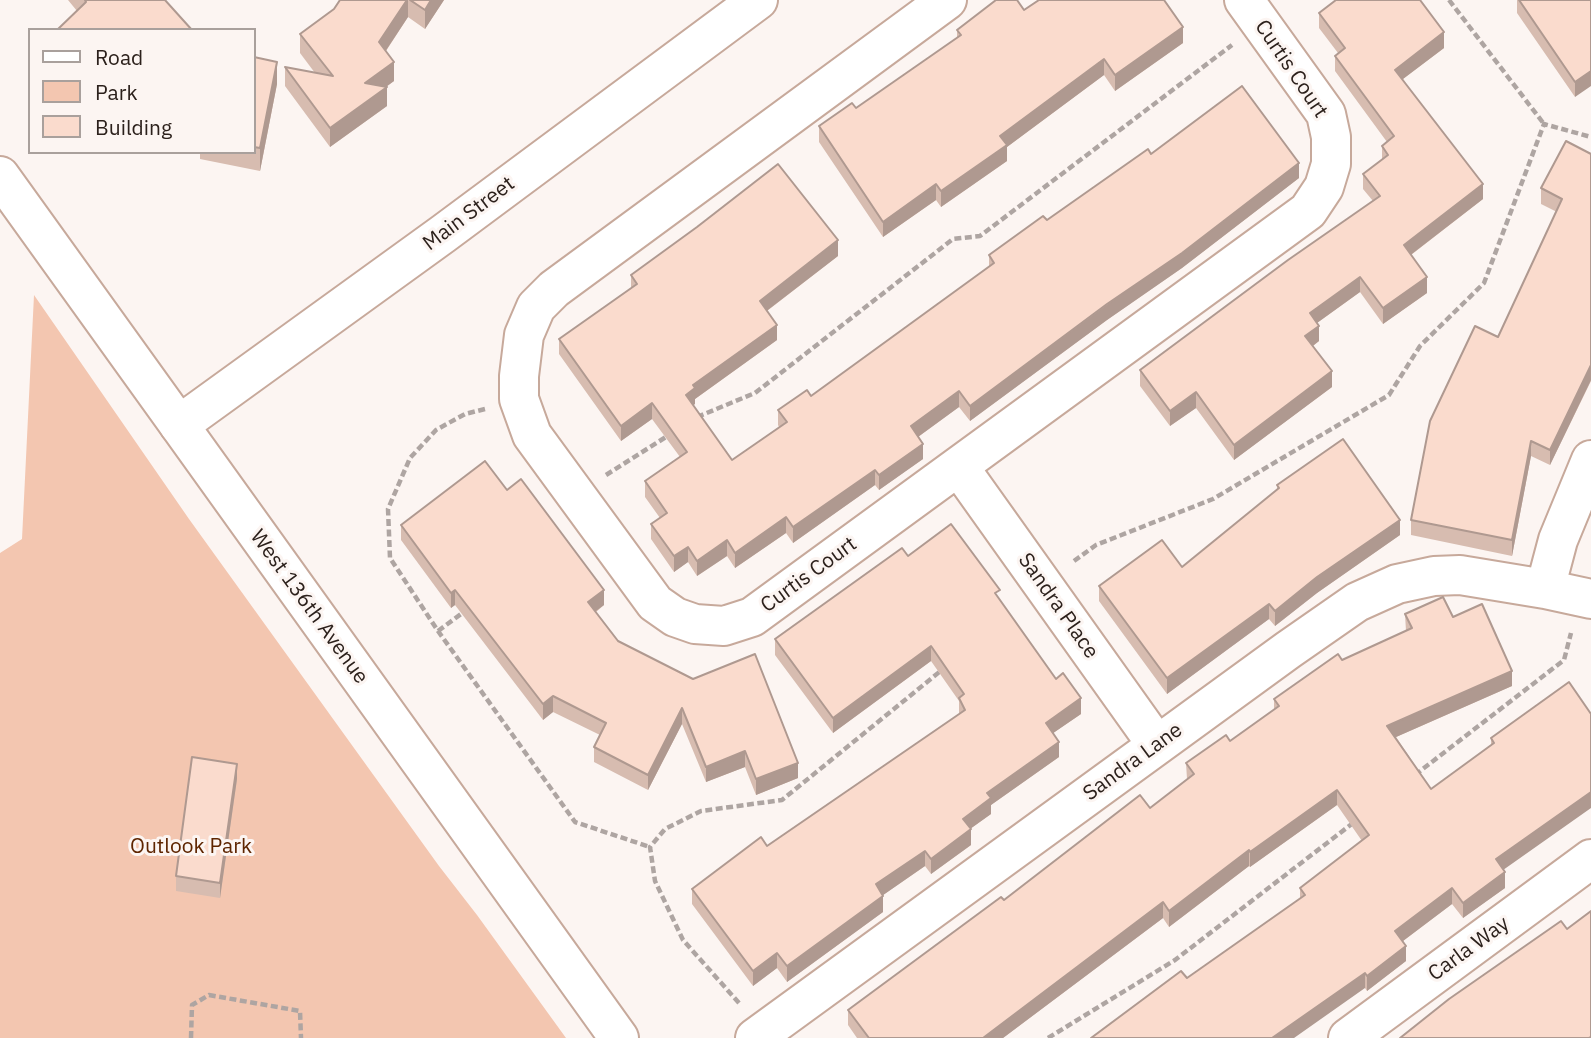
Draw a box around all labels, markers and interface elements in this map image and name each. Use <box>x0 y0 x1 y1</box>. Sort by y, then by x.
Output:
street label: Curtis Court <box>1249 15 1333 123</box>
legend <box>28 28 256 154</box>
text: Road <box>95 43 143 71</box>
text: Park <box>95 78 138 106</box>
text: Building <box>95 113 172 141</box>
street label: Main Street <box>418 171 520 257</box>
street label: West 136th Avenue <box>245 525 373 689</box>
street label: Curtis Court <box>756 532 862 618</box>
street label: Sandra Place <box>1012 548 1104 664</box>
street label: Sandra Lane <box>1078 718 1188 806</box>
park label: Outlook Park <box>130 834 252 860</box>
street label: Carla Way <box>1424 911 1514 987</box>

